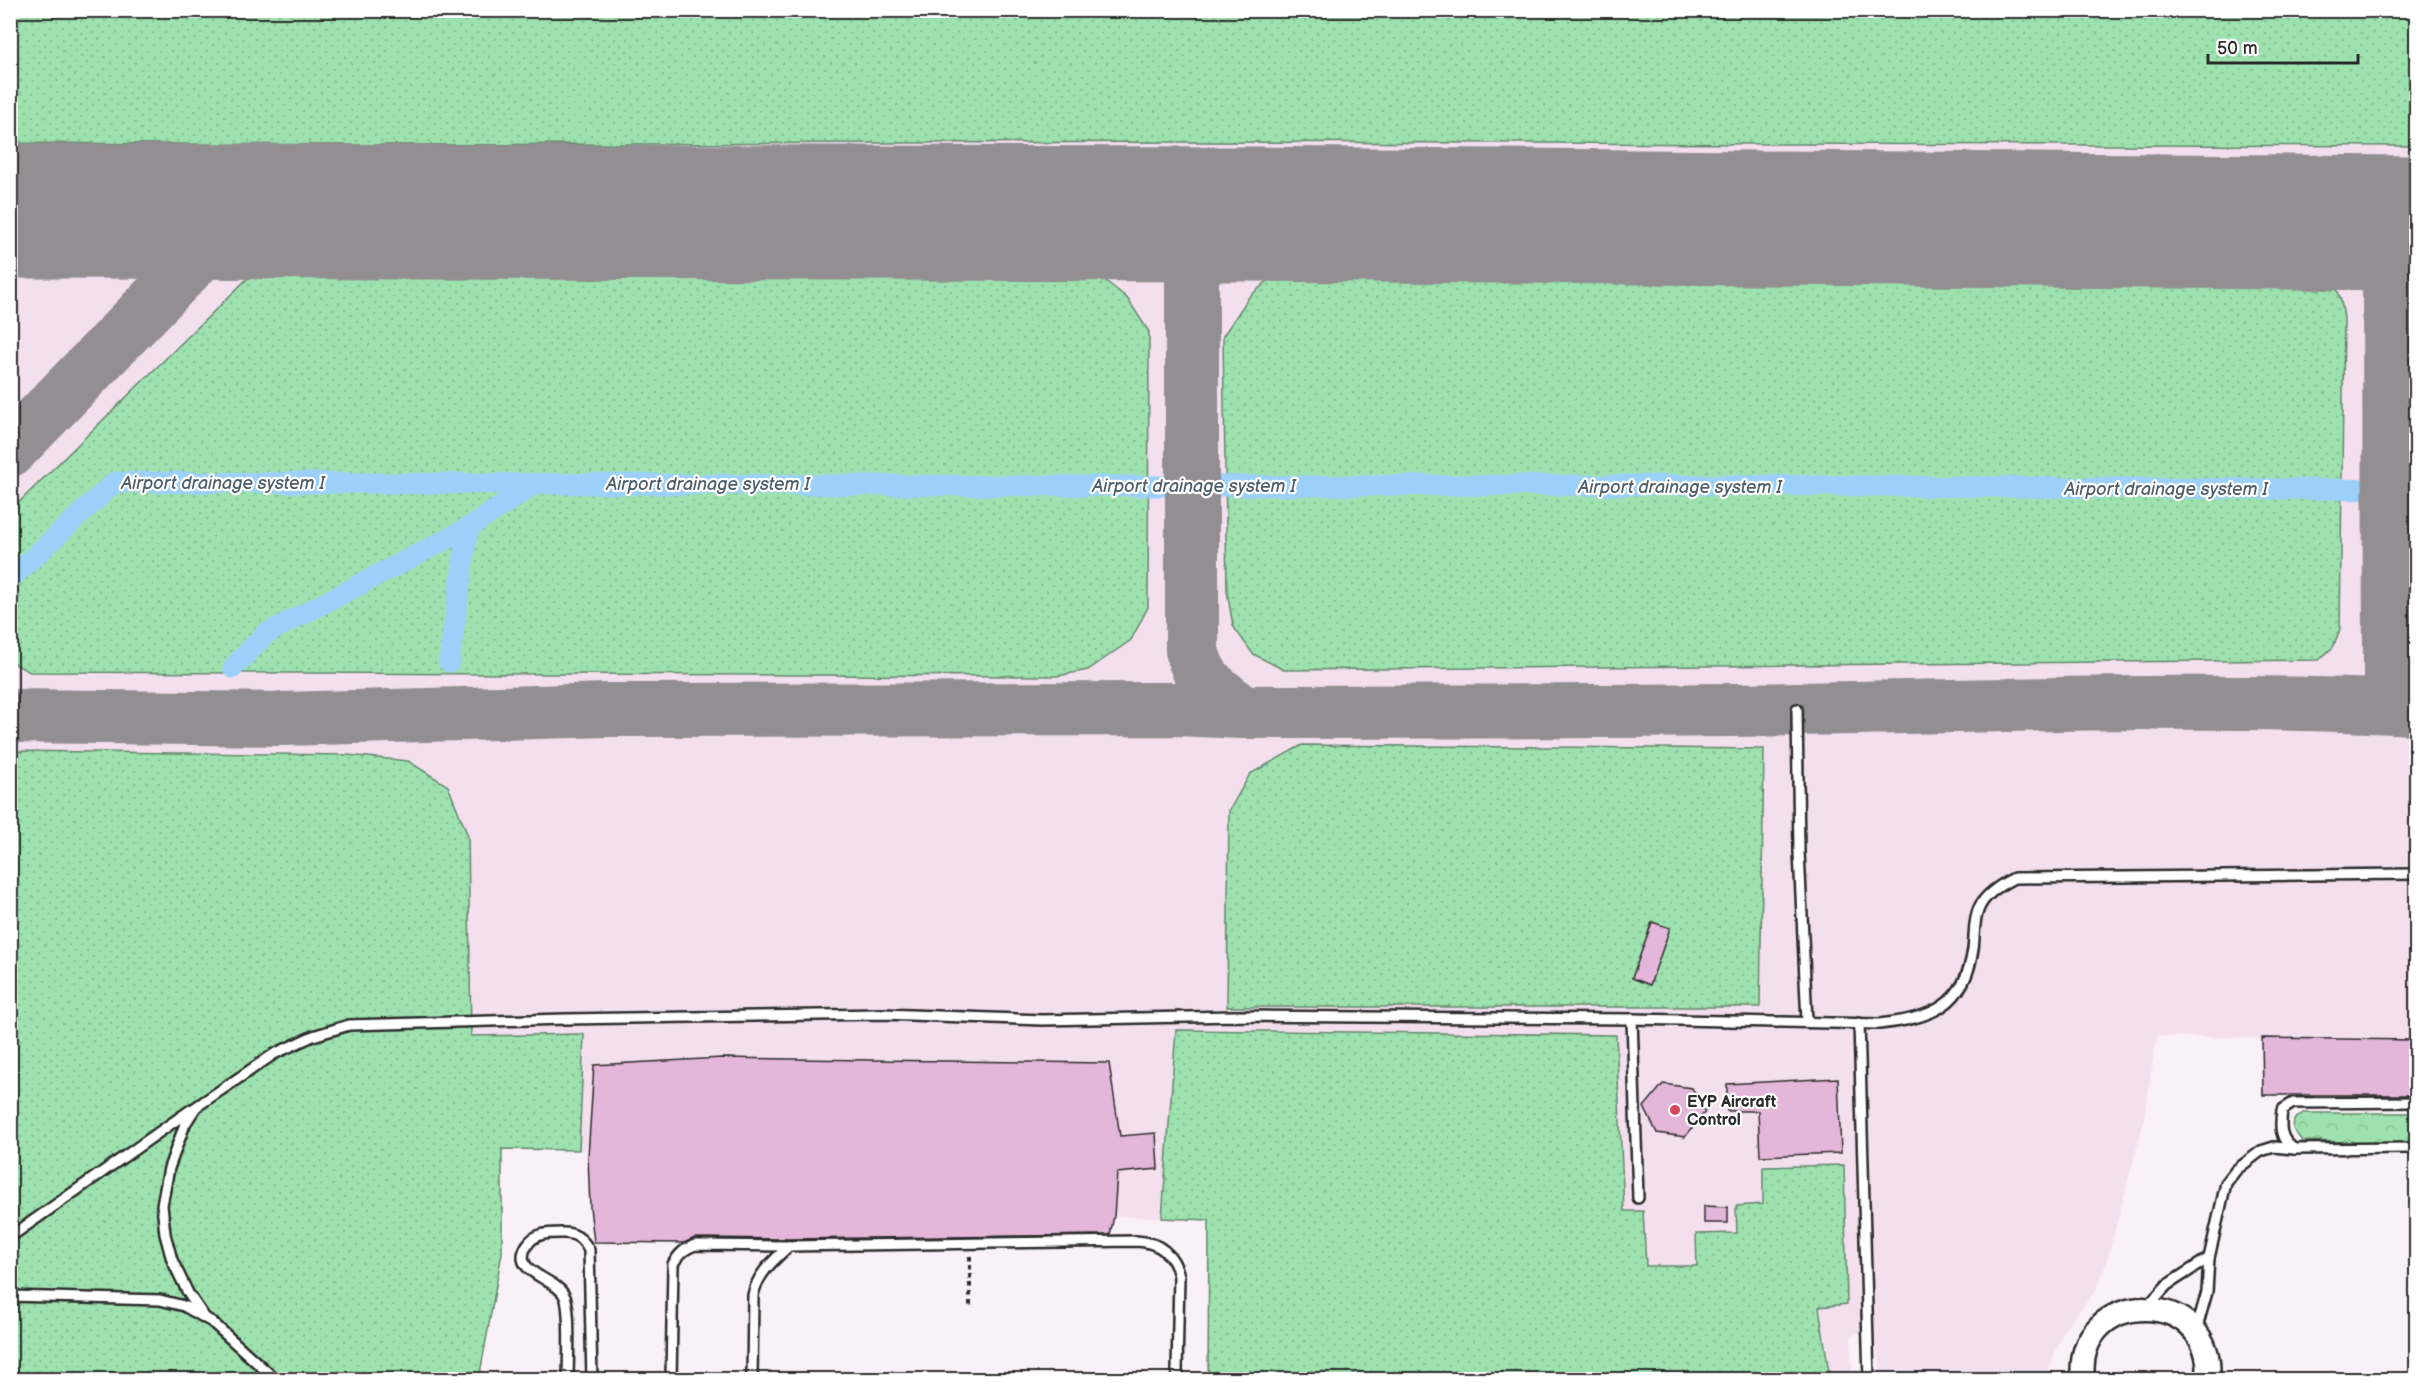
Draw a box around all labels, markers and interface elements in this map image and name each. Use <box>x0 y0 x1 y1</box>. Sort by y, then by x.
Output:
scale bar <box>2208 27 2358 65</box>
text: 50 m <box>2217 38 2258 59</box>
water label: Airport drainage system I <box>120 473 326 494</box>
water label: Airport drainage system I <box>605 474 811 495</box>
water label: Airport drainage system I <box>1091 476 1297 497</box>
water label: Airport drainage system I <box>1577 477 1783 498</box>
water label: Airport drainage system I <box>2063 479 2269 500</box>
place label: EYP Aircraft Control <box>1687 1093 1777 1130</box>
marker: EYP Aircraft Control <box>1668 1103 1682 1117</box>

